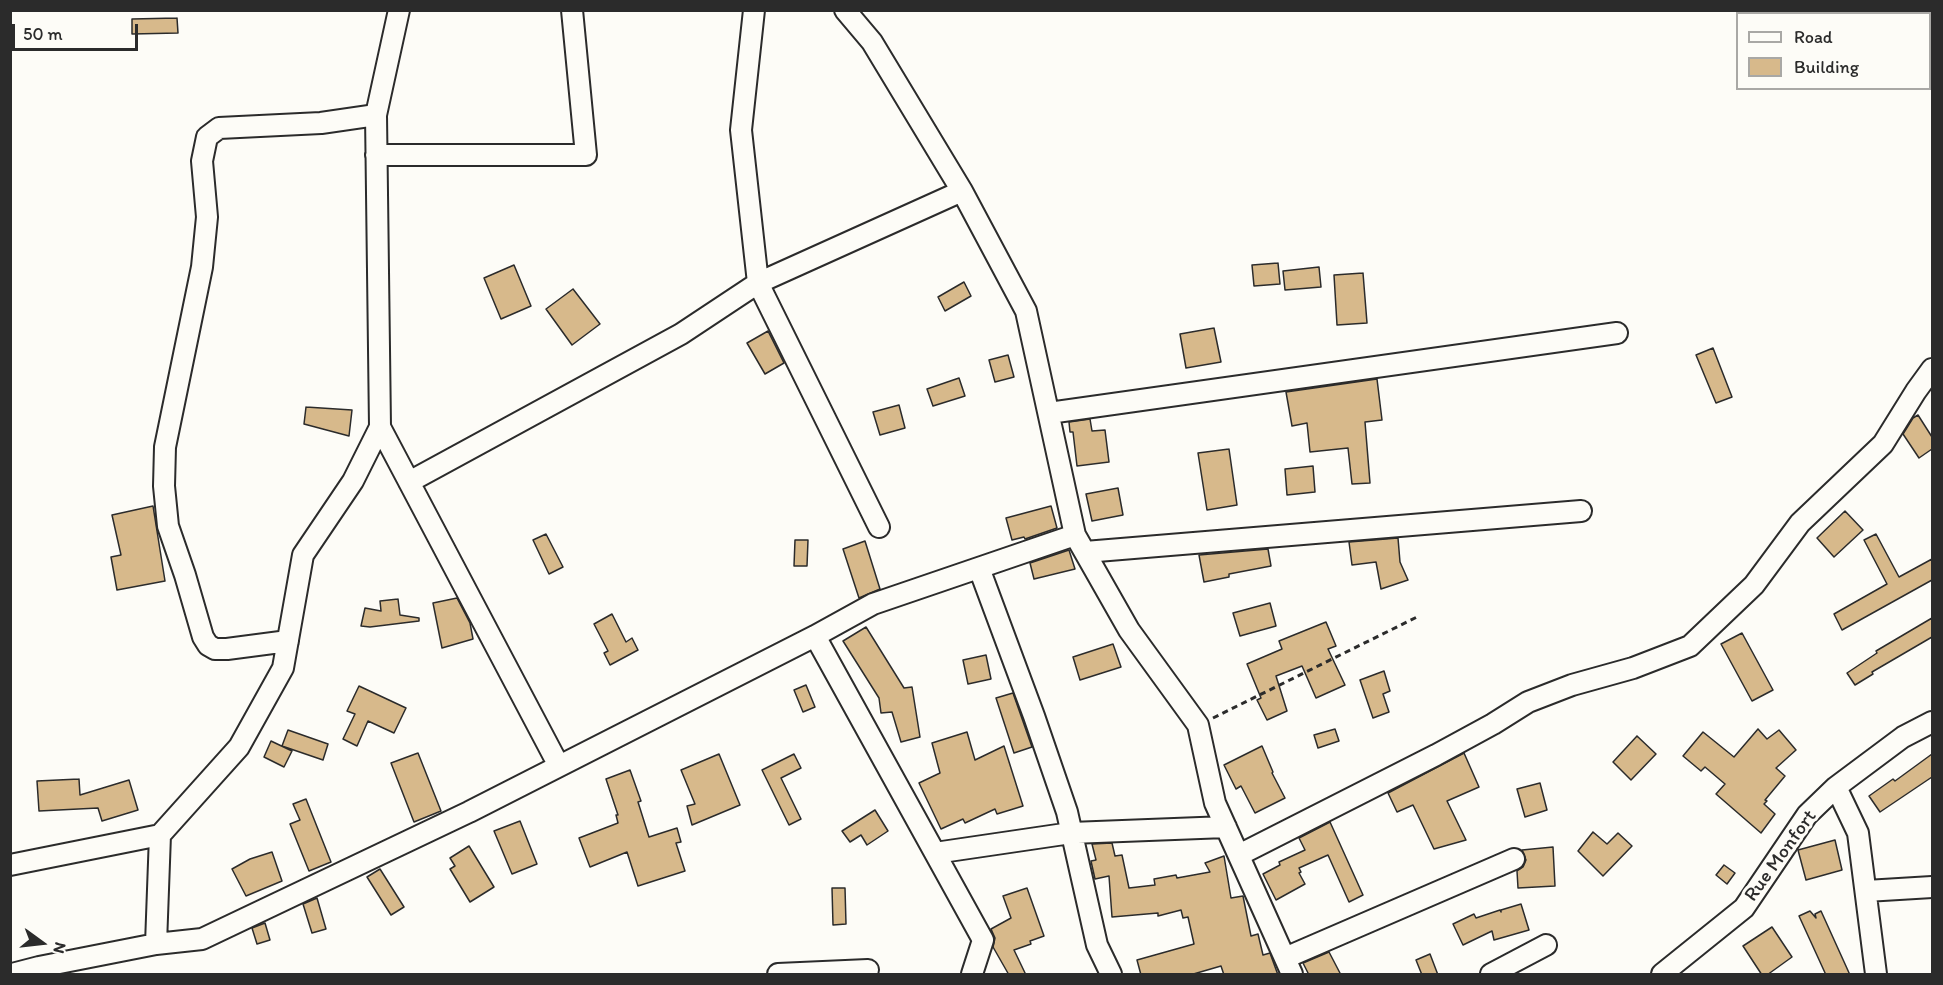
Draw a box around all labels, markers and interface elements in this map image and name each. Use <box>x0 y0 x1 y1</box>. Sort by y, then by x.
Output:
scale bar <box>15 12 141 50</box>
legend <box>1736 12 1931 90</box>
text: 50 m <box>23 23 63 45</box>
text: Road <box>1794 26 1833 48</box>
text: Building <box>1794 56 1859 78</box>
street label: Rue Monfort <box>1740 805 1822 907</box>
north arrow <box>12 913 72 973</box>
text: N <box>49 940 70 955</box>

